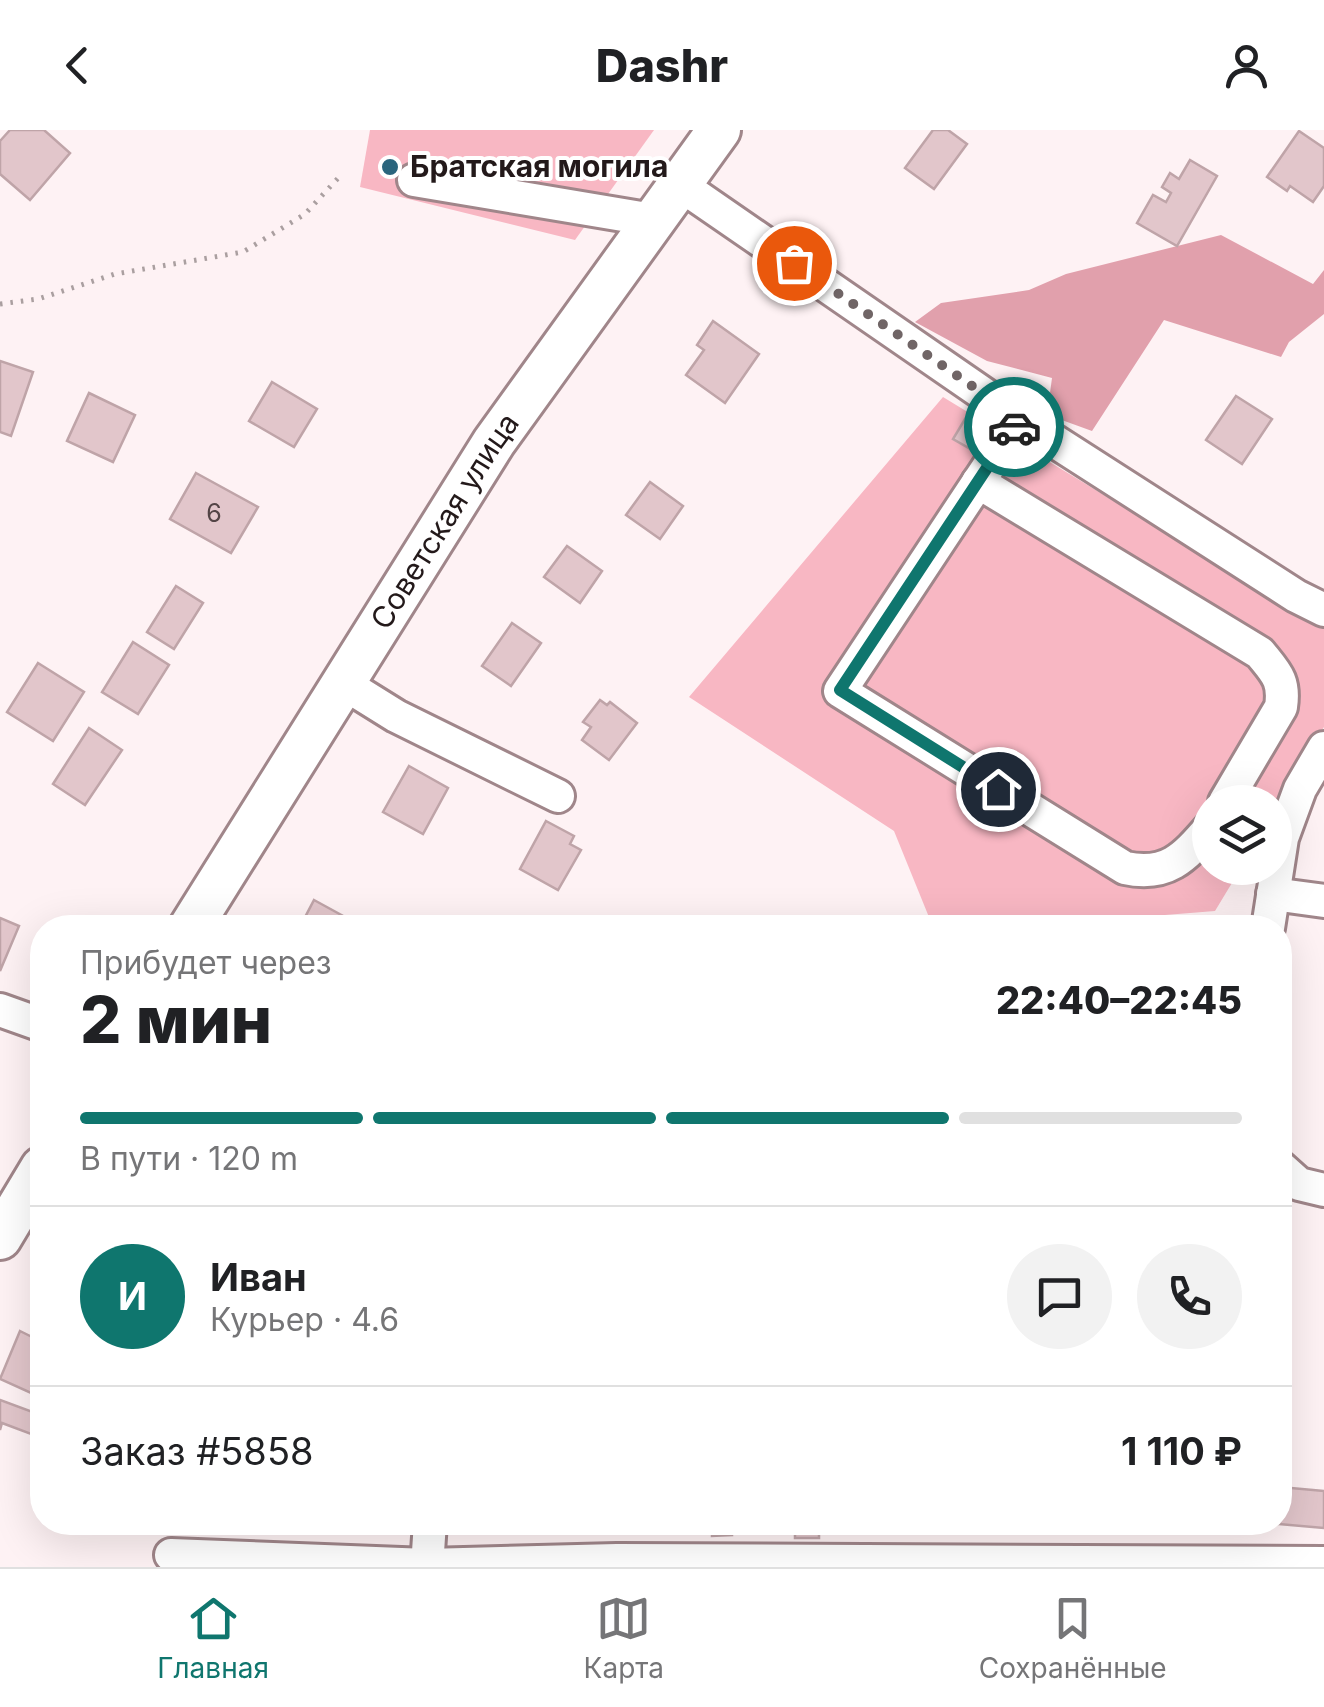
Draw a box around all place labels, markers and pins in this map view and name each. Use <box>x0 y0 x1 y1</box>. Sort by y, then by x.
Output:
place label: Братская могила <box>410 148 668 184</box>
marker: Братская могила <box>379 156 401 178</box>
pin <box>752 221 837 306</box>
pin <box>956 747 1041 832</box>

